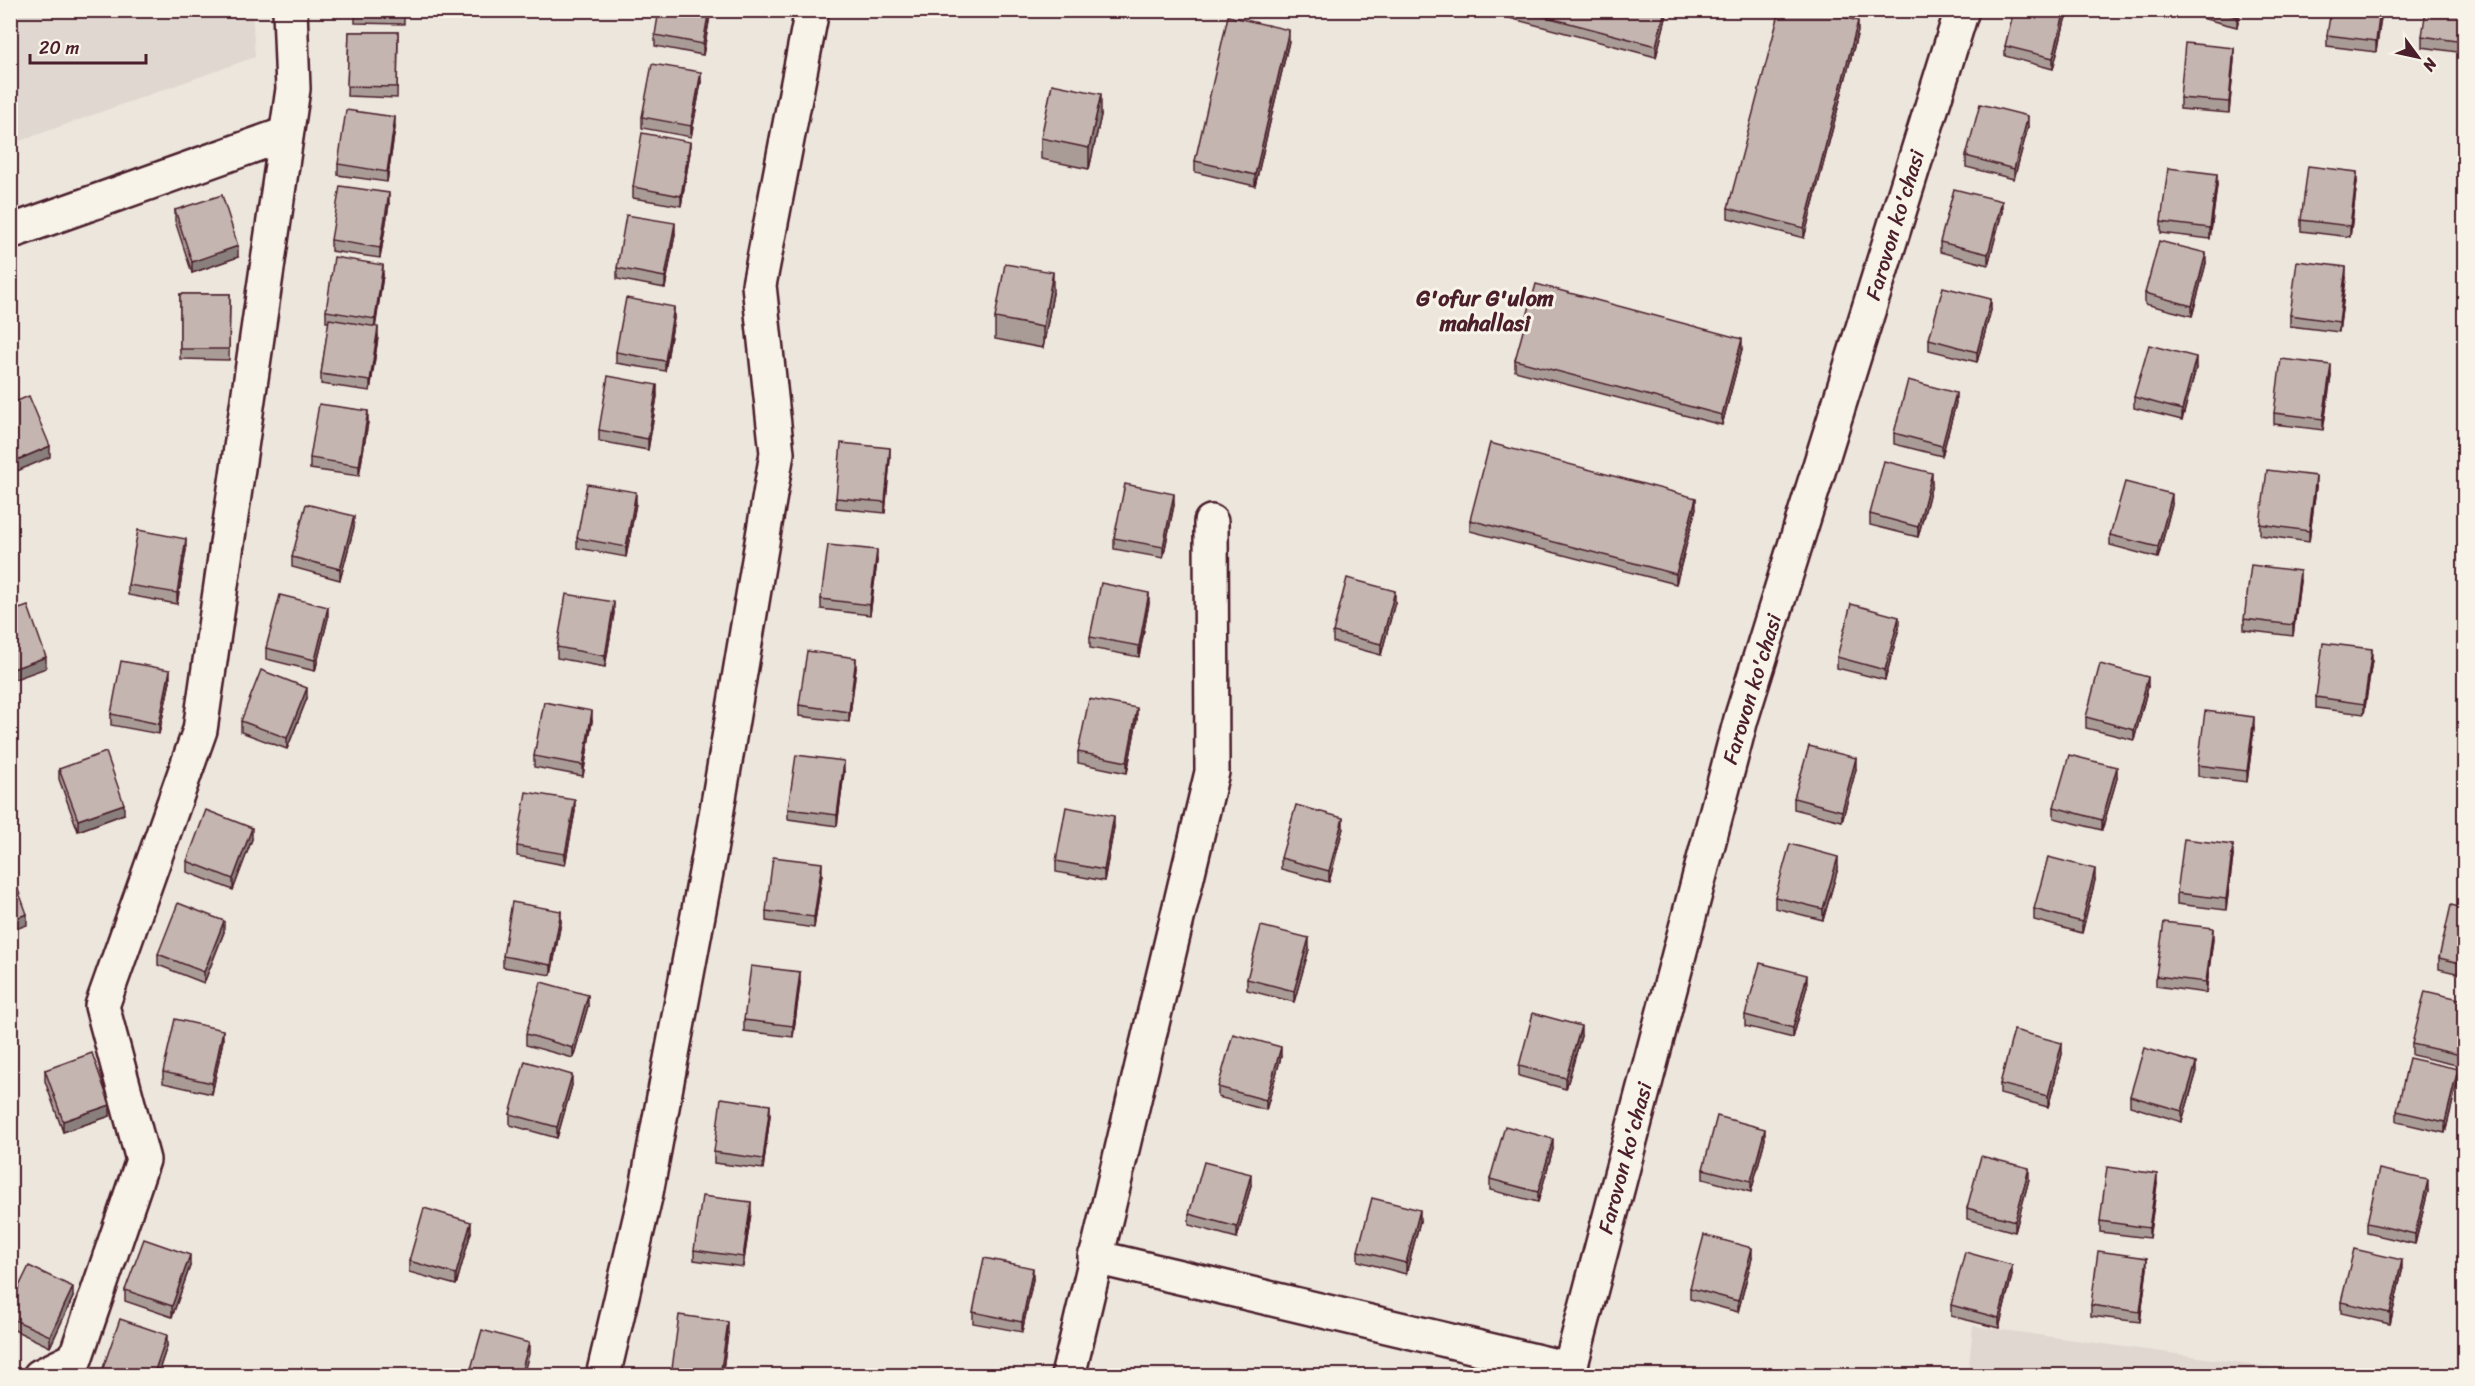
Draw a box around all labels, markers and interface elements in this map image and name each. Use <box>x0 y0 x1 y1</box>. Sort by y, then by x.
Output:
scale bar <box>30 27 146 65</box>
north arrow <box>2388 27 2448 87</box>
text: 20 m <box>39 32 79 64</box>
text: N <box>2414 52 2446 78</box>
street label: Farovon ko'chasi <box>1854 144 1936 305</box>
district label: G'ofur G'ulom mahallasi <box>1415 279 1554 343</box>
street label: Farovon ko'chasi <box>1711 608 1793 769</box>
street label: Farovon ko'chasi <box>1587 1077 1664 1238</box>

